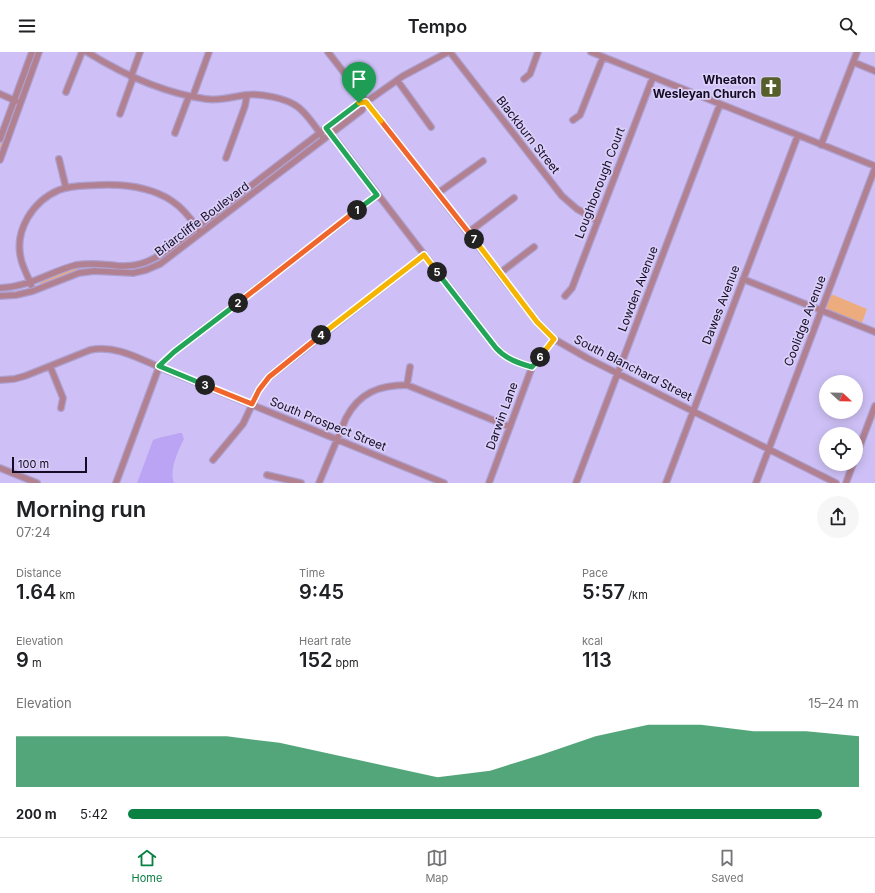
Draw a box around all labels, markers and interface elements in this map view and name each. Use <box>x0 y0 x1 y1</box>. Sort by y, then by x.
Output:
icon: menu <box>16 15 38 37</box>
icon: search <box>837 15 859 37</box>
text: Tempo <box>408 16 467 37</box>
pin <box>342 62 376 103</box>
icon: arrive <box>348 68 370 90</box>
place label: Wheaton Wesleyan Church <box>653 72 756 101</box>
church icon: Wheaton Wesleyan Church <box>758 74 784 100</box>
street label: Blackburn Street <box>493 93 563 177</box>
street label: Loughborough Court <box>571 125 628 241</box>
street label: Briarcliffe Boulevard <box>151 178 252 259</box>
pin: 1 <box>347 200 367 220</box>
text: 1 <box>355 203 359 217</box>
pin: 7 <box>464 229 484 249</box>
text: 7 <box>471 232 477 246</box>
street label: Lowden Avenue <box>614 244 661 334</box>
pin: 5 <box>427 262 447 282</box>
street label: Dawes Avenue <box>699 263 743 347</box>
text: 5 <box>433 265 441 279</box>
street label: Coolidge Avenue <box>780 273 829 368</box>
pin: 2 <box>228 293 248 313</box>
text: 2 <box>235 296 241 310</box>
pin: 4 <box>311 325 331 345</box>
text: 4 <box>317 328 325 342</box>
street label: South Blanchard Street <box>572 331 695 404</box>
pin: 6 <box>530 347 550 367</box>
text: 6 <box>536 350 544 364</box>
pin: 3 <box>195 375 215 395</box>
north arrow <box>819 375 863 419</box>
map controls <box>819 375 863 471</box>
text: 3 <box>201 378 209 392</box>
street label: Darwin Lane <box>482 380 521 452</box>
street label: South Prospect Street <box>268 393 389 454</box>
button: locate <box>819 427 863 471</box>
scale bar <box>12 455 87 474</box>
text: 100 m <box>18 457 49 471</box>
text: Morning run <box>16 496 146 522</box>
button: share <box>817 496 859 538</box>
text: 07:24 <box>16 524 51 540</box>
text: Distance <box>16 566 61 580</box>
text: Time <box>299 566 325 580</box>
text: Pace <box>582 566 608 580</box>
text: 1.64 <box>16 580 56 604</box>
text: 9:45 <box>299 580 344 604</box>
text: 5:57 <box>582 580 625 604</box>
text: km <box>56 588 75 602</box>
text: /km <box>625 588 648 602</box>
text: Elevation <box>16 634 63 648</box>
text: Heart rate <box>299 634 351 648</box>
text: kcal <box>582 634 603 648</box>
text: 9 <box>16 648 29 672</box>
text: 152 <box>299 648 333 672</box>
text: 113 <box>582 648 612 672</box>
text: m <box>29 656 42 670</box>
text: bpm <box>333 656 359 670</box>
text: Elevation <box>16 695 72 711</box>
text: 15–24 m <box>808 695 859 711</box>
text: 200 m <box>16 806 57 822</box>
text: 5:42 <box>80 806 108 822</box>
tab: Home <box>132 847 162 885</box>
tab: Map <box>425 847 448 885</box>
tab: Saved <box>711 847 743 885</box>

